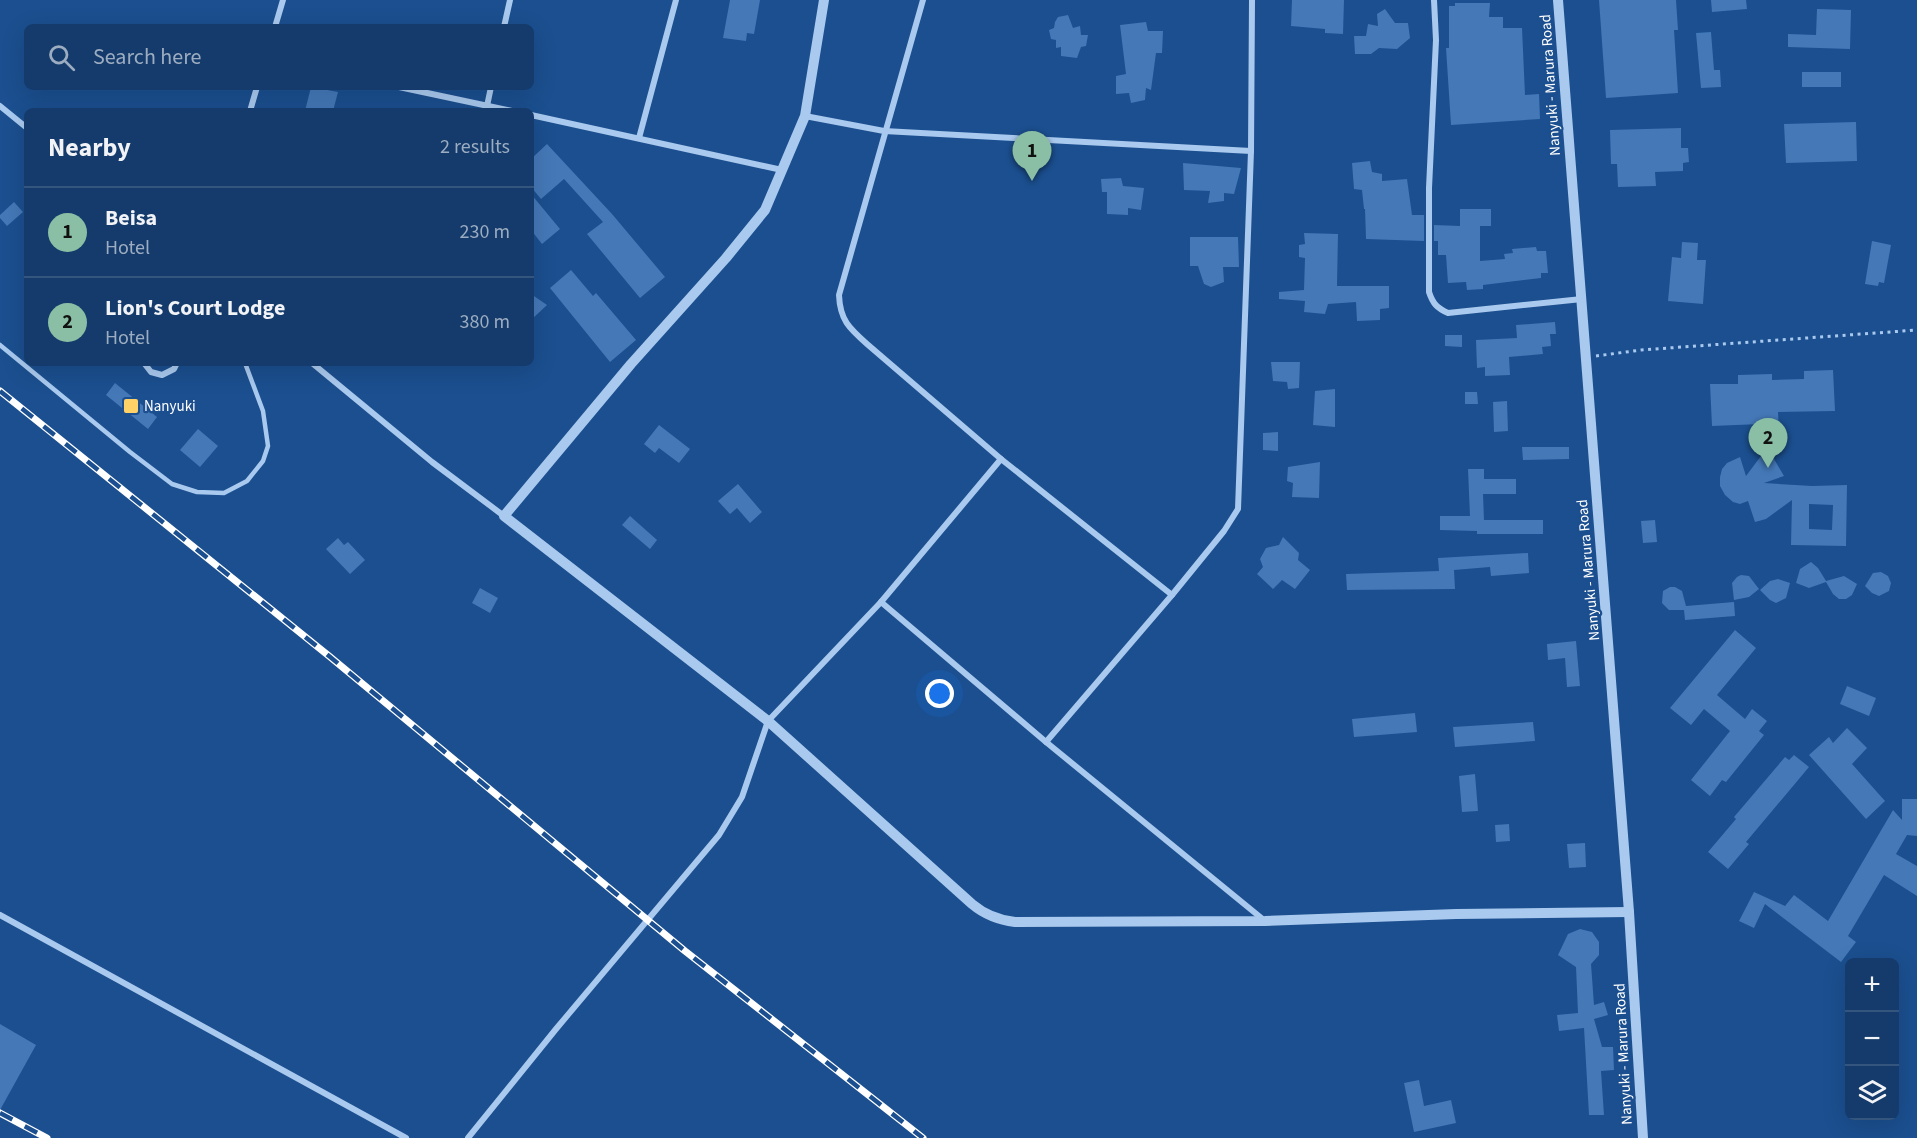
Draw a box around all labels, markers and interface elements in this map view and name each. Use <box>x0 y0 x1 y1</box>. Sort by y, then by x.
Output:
street label: Nanyuki - Marura Road <box>1535 13 1566 156</box>
search box <box>24 24 534 90</box>
icon: search <box>45 41 78 74</box>
text: Search here <box>93 41 201 73</box>
text: Nearby <box>48 129 131 166</box>
pin: 1 <box>1012 132 1052 181</box>
text: 2 results <box>440 133 510 161</box>
text: Beisa <box>105 202 157 234</box>
text: 1 <box>62 218 73 246</box>
text: 230 m <box>460 218 510 246</box>
text: Hotel <box>105 234 150 262</box>
text: Lion's Court Lodge <box>105 292 285 324</box>
text: 2 <box>62 308 73 336</box>
text: 380 m <box>460 308 510 336</box>
text: Hotel <box>105 324 150 352</box>
place label: Nanyuki <box>144 396 196 417</box>
marker: Nanyuki <box>122 397 140 415</box>
pin: 2 <box>1748 418 1788 468</box>
street label: Nanyuki - Marura Road <box>1572 498 1605 642</box>
your location <box>925 679 954 708</box>
map controls <box>1845 958 1899 1120</box>
button: + <box>1845 958 1899 1012</box>
street label: Nanyuki - Marura Road <box>1609 983 1638 1125</box>
button: − <box>1845 1012 1899 1066</box>
button: layers <box>1845 1066 1899 1120</box>

